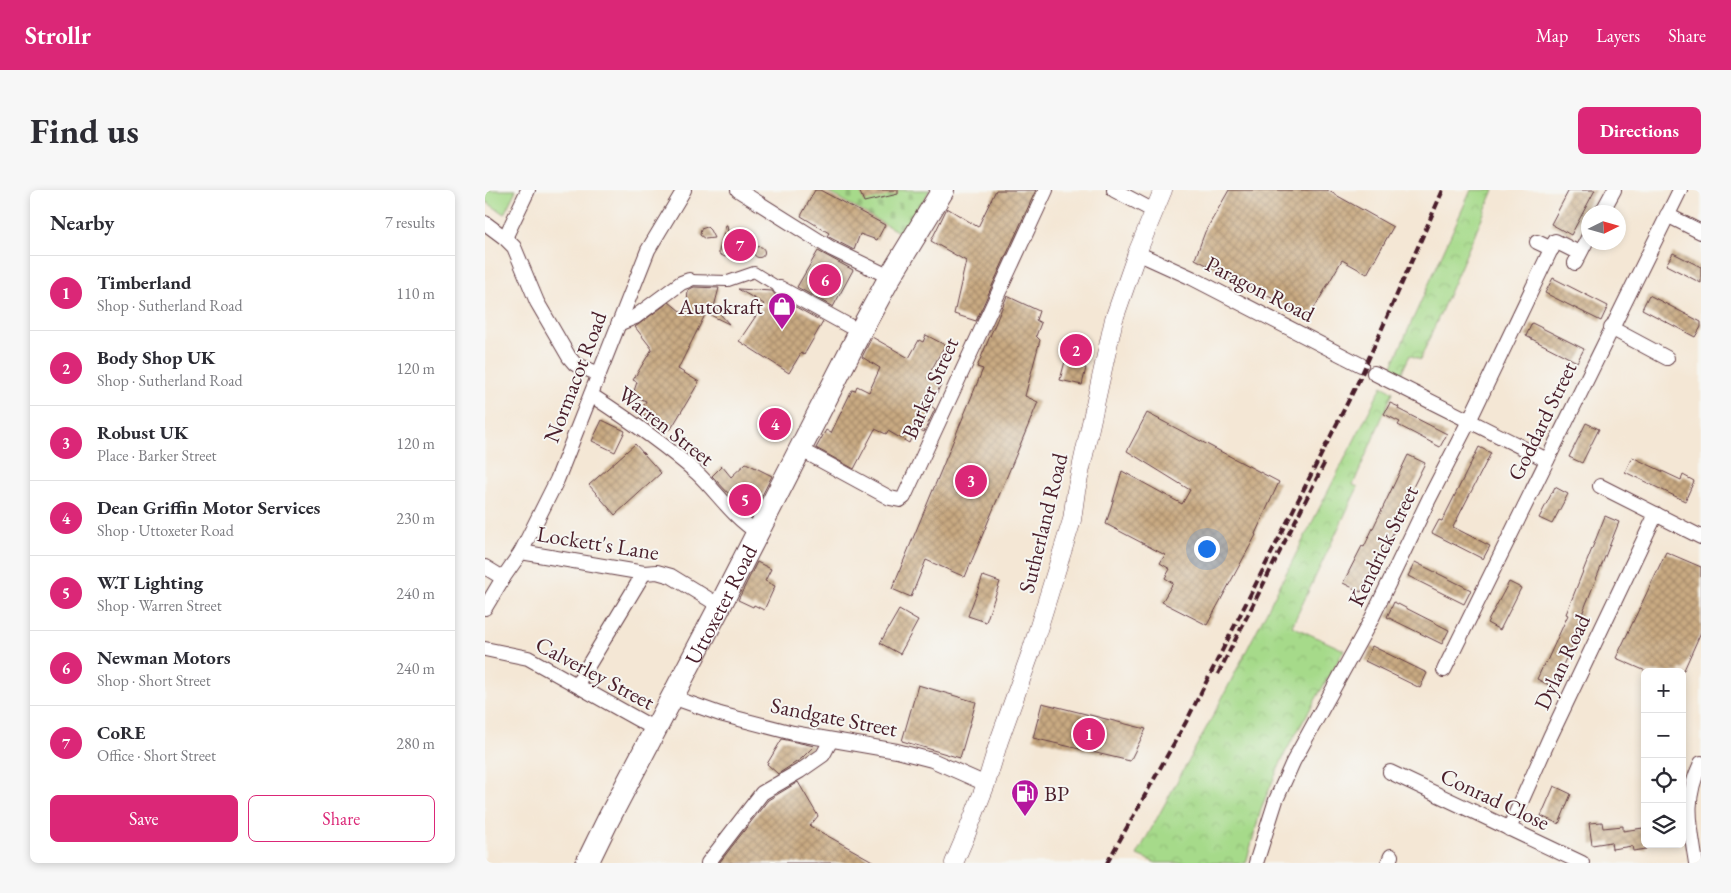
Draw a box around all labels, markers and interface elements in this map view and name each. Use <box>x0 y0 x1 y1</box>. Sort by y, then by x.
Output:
text: Strollr <box>25 20 91 51</box>
text: Map <box>1536 24 1568 47</box>
text: Layers <box>1596 24 1640 47</box>
text: Share <box>1668 24 1706 47</box>
button: Directions <box>1578 107 1701 154</box>
text: Find us <box>30 108 139 153</box>
north arrow <box>1581 205 1626 250</box>
text: Nearby <box>50 209 114 236</box>
text: 7 results <box>385 212 435 233</box>
pin: 7 <box>724 226 756 264</box>
street label: Paragon Road <box>1201 249 1320 329</box>
pin: 6 <box>809 261 841 299</box>
text: Timberland <box>97 270 192 295</box>
text: 1 <box>62 283 70 304</box>
text: 110 m <box>396 283 435 304</box>
shop icon: Autokraft <box>767 291 797 330</box>
place label: Autokraft <box>677 292 763 321</box>
text: Shop · Sutherland Road <box>97 295 243 316</box>
street label: Normacot Road <box>537 306 614 447</box>
pin: 2 <box>1060 331 1092 369</box>
street label: Barker Street <box>895 333 965 443</box>
text: Body Shop UK <box>97 345 216 370</box>
street label: Goddard Street <box>1501 357 1583 485</box>
text: 2 <box>62 358 70 379</box>
text: 120 m <box>396 358 435 379</box>
text: Shop · Sutherland Road <box>97 370 243 391</box>
street label: Warren Street <box>612 379 720 473</box>
pin: 4 <box>759 405 791 443</box>
text: Robust UK <box>97 420 188 445</box>
text: 3 <box>62 433 70 454</box>
text: 120 m <box>396 433 435 454</box>
text: Place · Barker Street <box>97 445 217 466</box>
street label: Sutherland Road <box>1012 449 1075 596</box>
pin: 3 <box>955 462 987 500</box>
pin: 5 <box>729 481 761 519</box>
street label: Kendrick Street <box>1341 481 1425 611</box>
text: Dean Griffin Motor Services <box>97 495 320 520</box>
text: 4 <box>62 508 70 529</box>
text: 230 m <box>396 508 435 529</box>
street label: Lockett's Lane <box>535 519 661 567</box>
text: Shop · Uttoxeter Road <box>97 520 234 541</box>
your location <box>1194 536 1220 562</box>
street label: Uttoxeter Road <box>678 539 764 669</box>
text: W.T Lighting <box>97 570 203 595</box>
text: 5 <box>62 583 70 604</box>
text: 240 m <box>396 583 435 604</box>
text: Shop · Warren Street <box>97 595 222 616</box>
street label: Dylan Road <box>1527 609 1597 715</box>
street label: Calverley Street <box>530 629 660 717</box>
text: Newman Motors <box>97 645 231 670</box>
text: 6 <box>62 658 70 679</box>
text: 240 m <box>396 658 435 679</box>
map controls <box>1641 668 1686 848</box>
button: + <box>1641 668 1686 713</box>
text: Shop · Short Street <box>97 670 211 691</box>
street label: Sandgate Street <box>768 691 900 743</box>
button: − <box>1641 713 1686 758</box>
pin: 1 <box>1073 715 1105 753</box>
text: CoRE <box>97 720 145 745</box>
text: 7 <box>62 733 70 754</box>
text: 280 m <box>396 733 435 754</box>
text: Office · Short Street <box>97 745 216 766</box>
button: locate <box>1641 758 1686 803</box>
street label: Conrad Close <box>1436 761 1555 837</box>
fuel station icon: BP <box>1010 778 1040 817</box>
place label: BP <box>1044 779 1069 808</box>
button: Save <box>50 795 238 842</box>
button: Share <box>248 795 435 842</box>
button: layers <box>1641 803 1686 848</box>

